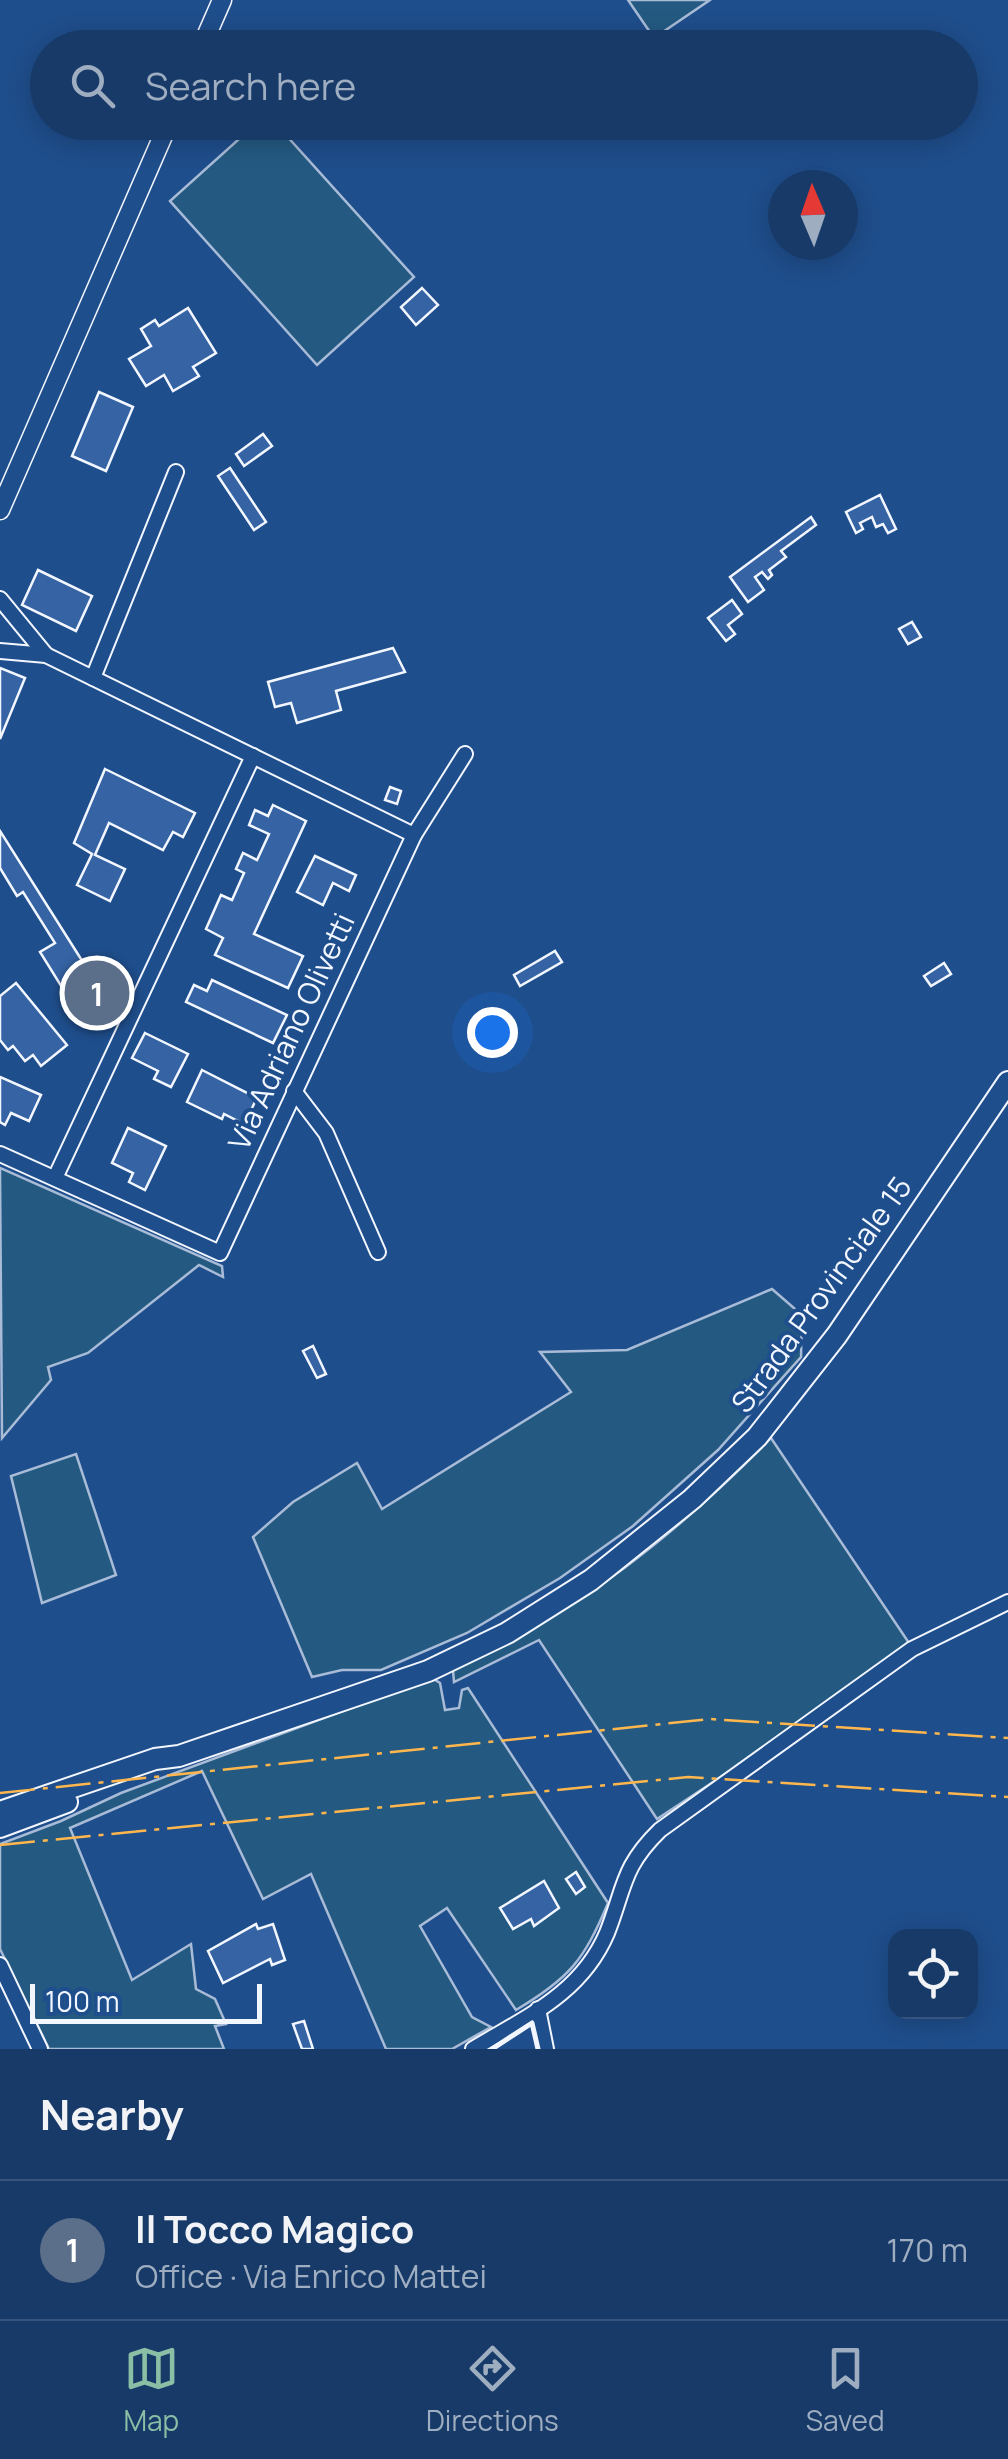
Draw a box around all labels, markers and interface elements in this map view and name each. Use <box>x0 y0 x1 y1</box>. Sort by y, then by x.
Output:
search box <box>30 30 978 140</box>
icon: search <box>65 58 120 113</box>
text: Search here <box>145 59 356 111</box>
north arrow <box>768 170 858 260</box>
street label: Via Adriano Olivetti <box>218 906 364 1157</box>
pin: 1 <box>64 956 130 1030</box>
your location <box>467 1007 518 1058</box>
street label: Strada Provinciale 15 <box>721 1168 921 1421</box>
map controls <box>888 1929 978 2019</box>
button: locate <box>888 1929 978 2019</box>
scale bar <box>30 1979 262 2024</box>
text: 100 m <box>45 1982 119 2020</box>
text: Nearby <box>40 2085 184 2143</box>
text: Il Tocco Magico <box>135 2202 414 2254</box>
text: 1 <box>65 2228 80 2272</box>
text: 170 m <box>886 2228 968 2272</box>
text: Office · Via Enrico Mattei <box>135 2254 487 2298</box>
tab: Map <box>123 2341 179 2439</box>
tab: Directions <box>426 2341 559 2439</box>
tab: Saved <box>806 2341 885 2439</box>

